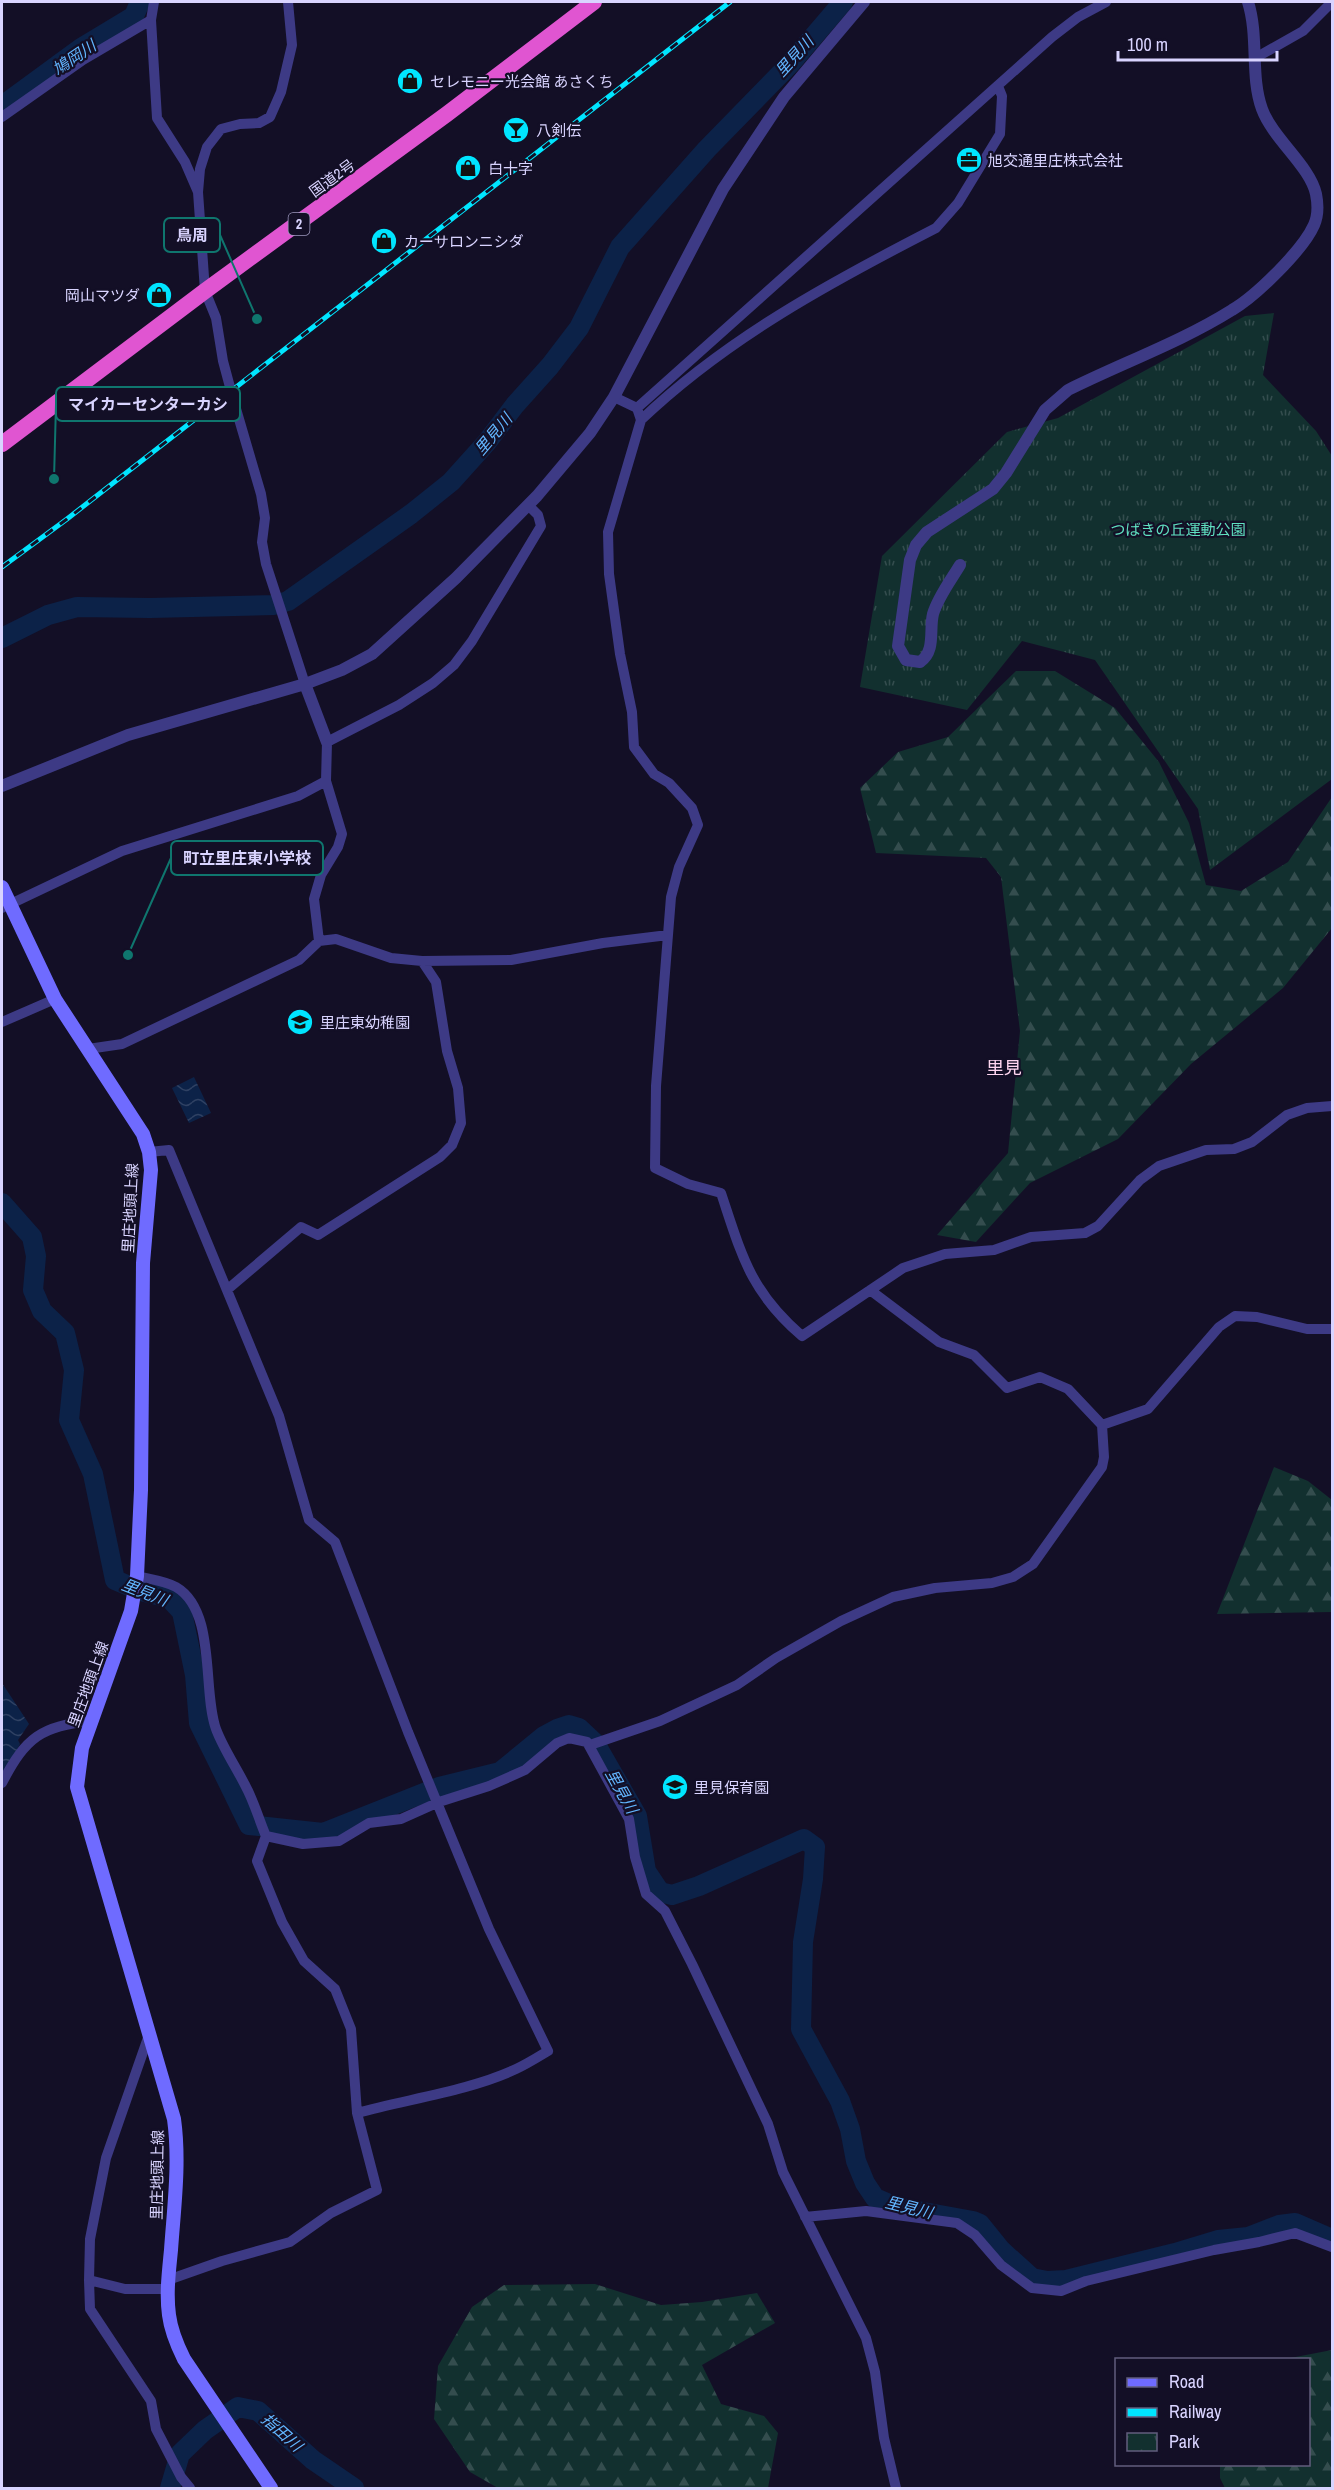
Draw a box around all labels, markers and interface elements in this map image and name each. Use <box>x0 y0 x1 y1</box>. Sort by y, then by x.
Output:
scale bar <box>1118 24 1277 62</box>
water label: 里見川 <box>770 29 820 81</box>
text: 100 m <box>1127 32 1168 57</box>
water label: 鳩岡川 <box>48 33 102 80</box>
shop icon: セレモニー光会館 あさくち <box>395 66 425 96</box>
place label: セレモニー光会館 あさくち <box>430 71 613 92</box>
bar icon: 八剣伝 <box>501 115 531 145</box>
place label: 八剣伝 <box>536 120 581 141</box>
office icon: 旭交通里庄株式会社 <box>954 145 984 175</box>
place label: 旭交通里庄株式会社 <box>988 150 1123 171</box>
shop icon: 白十字 <box>453 153 483 183</box>
street label: 国道2号 <box>305 154 359 202</box>
place label: 白十字 <box>488 158 533 179</box>
road number: 2 <box>288 213 310 235</box>
callout: 鳥周 <box>164 218 220 252</box>
text: 鳥周 <box>176 224 208 246</box>
shop icon: カーサロンニシダ <box>369 226 399 256</box>
place label: カーサロンニシダ <box>404 231 524 252</box>
shop icon: 岡山マツダ <box>144 280 174 310</box>
place label: 岡山マツダ <box>65 285 140 306</box>
callout: マイカーセンターカシ <box>56 387 240 421</box>
text: マイカーセンターカシ <box>68 393 228 415</box>
water label: 里見川 <box>469 407 518 459</box>
park label: つばきの丘運動公園 <box>1110 519 1246 540</box>
callout: 町立里庄東小学校 <box>171 841 323 875</box>
text: 町立里庄東小学校 <box>183 847 311 869</box>
school or university icon: 里庄東幼稚園 <box>285 1007 315 1037</box>
place label: 里庄東幼稚園 <box>320 1012 410 1033</box>
district label: 里見 <box>986 1055 1022 1080</box>
street label: 里庄地頭上線 <box>117 1163 143 1253</box>
water label: 里見川 <box>119 1573 173 1612</box>
street label: 里庄地頭上線 <box>63 1638 113 1730</box>
water label: 里見川 <box>601 1765 644 1819</box>
school or university icon: 里見保育園 <box>660 1772 690 1802</box>
place label: 里見保育園 <box>694 1777 769 1798</box>
street label: 里庄地頭上線 <box>146 2130 168 2220</box>
water label: 里見川 <box>883 2191 937 2224</box>
legend <box>1115 2358 1310 2466</box>
text: Road <box>1169 2369 1204 2394</box>
text: Railway <box>1169 2399 1222 2424</box>
water label: 指田川 <box>257 2408 309 2458</box>
text: Park <box>1169 2429 1200 2454</box>

